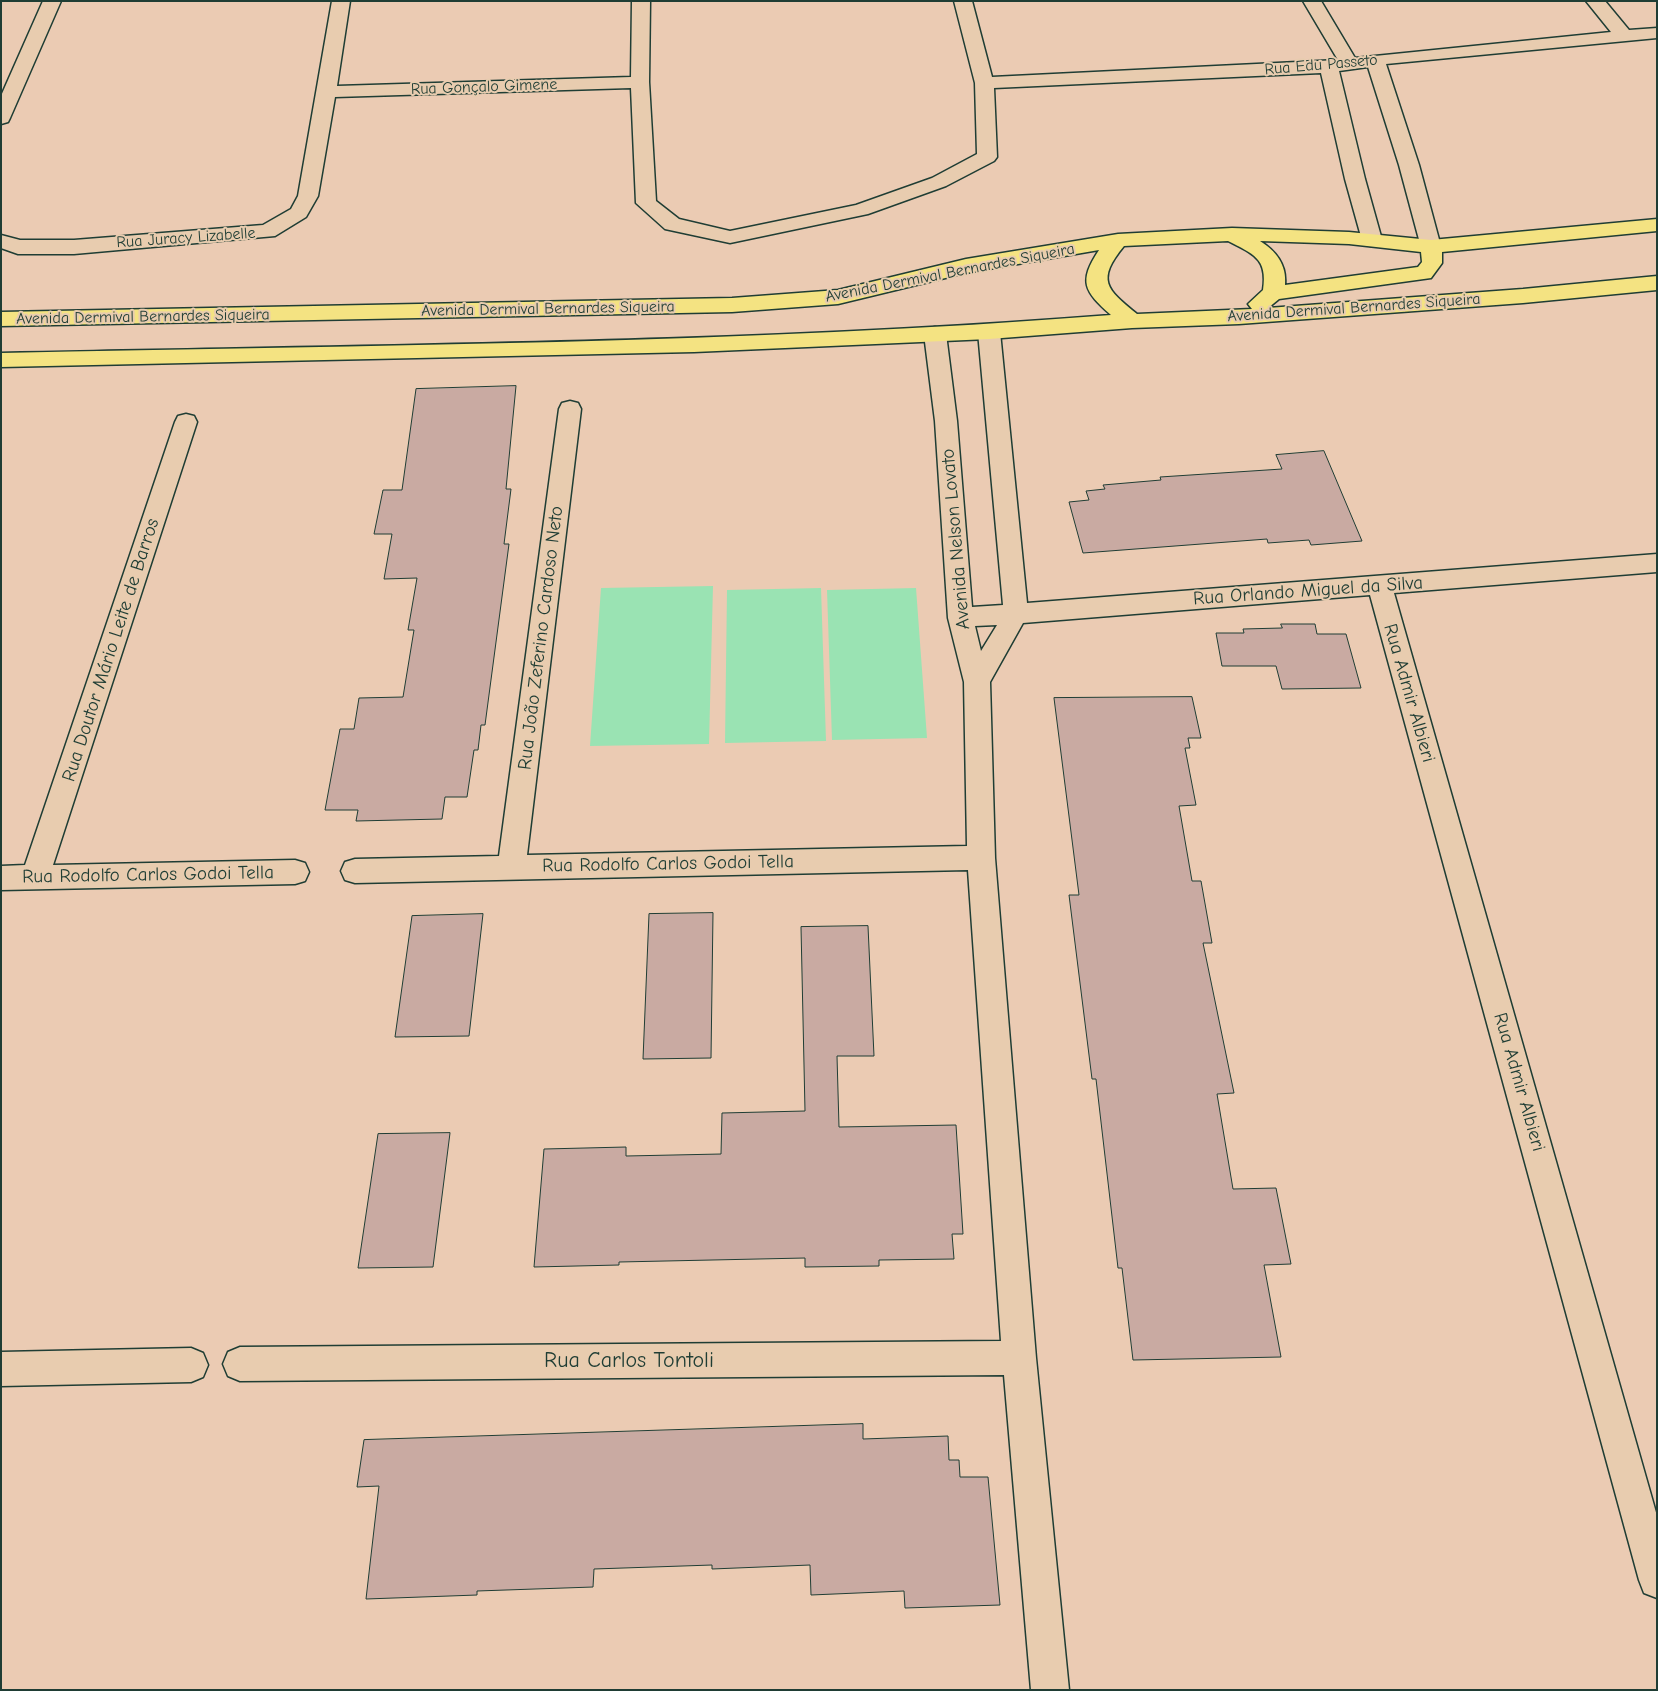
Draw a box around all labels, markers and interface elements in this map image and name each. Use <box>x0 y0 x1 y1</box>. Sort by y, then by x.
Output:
street label: Rua Edu Passeto <box>1264 50 1378 80</box>
street label: Rua Gonçalo Gimene <box>410 75 558 99</box>
street label: Rua Juracy Lizabelle <box>116 224 256 252</box>
street label: Avenida Dermival Bernardes Siqueira <box>824 239 1076 307</box>
street label: Avenida Dermival Bernardes Siqueira <box>1227 290 1481 326</box>
street label: Avenida Dermival Bernardes Siqueira <box>421 297 675 321</box>
street label: Avenida Dermival Bernardes Siqueira <box>16 305 270 329</box>
street label: Avenida Nelson Lovato <box>937 448 975 630</box>
street label: Rua João Zeferino Cardoso Neto <box>514 505 568 771</box>
street label: Rua Doutor Mário Leite de Barros <box>58 515 164 785</box>
street label: Rua Orlando Miguel da Silva <box>1192 572 1424 610</box>
street label: Rua Admir Albieri <box>1378 621 1440 765</box>
street label: Rua Rodolfo Carlos Godoi Tella <box>542 850 794 878</box>
street label: Rua Rodolfo Carlos Godoi Tella <box>22 861 274 889</box>
street label: Rua Admir Albieri <box>1488 1010 1550 1154</box>
street label: Rua Carlos Tontoli <box>544 1348 714 1374</box>

